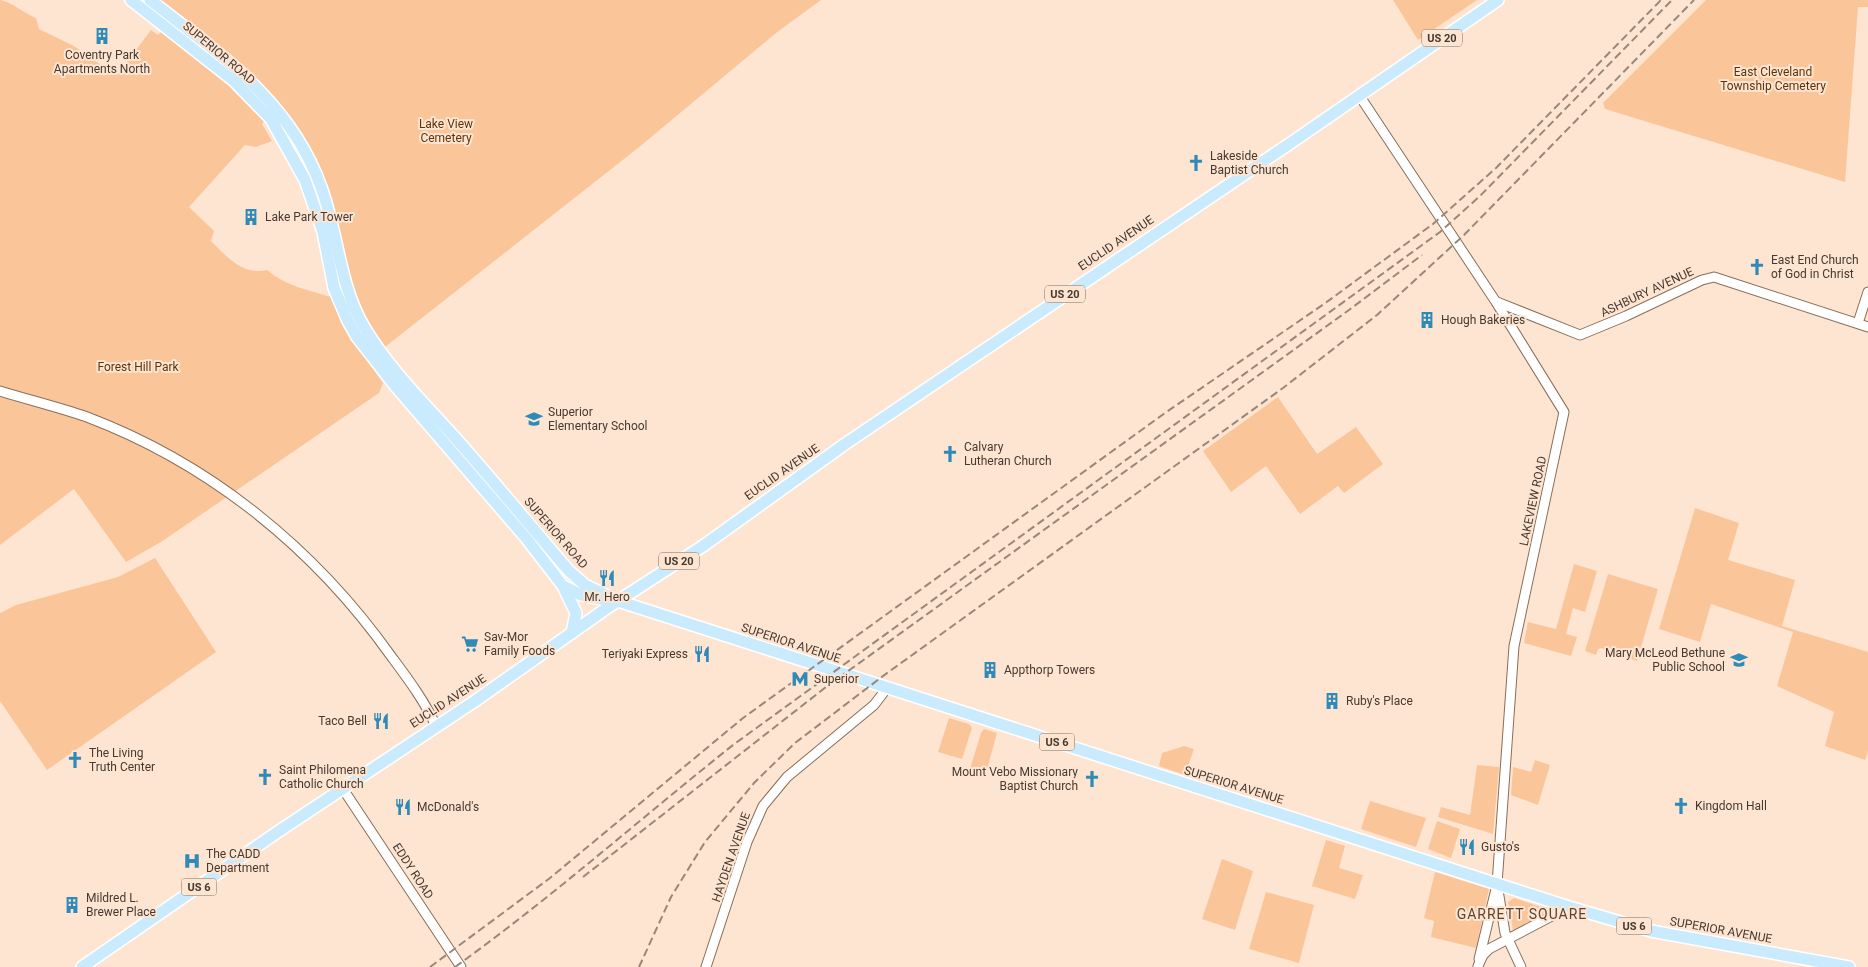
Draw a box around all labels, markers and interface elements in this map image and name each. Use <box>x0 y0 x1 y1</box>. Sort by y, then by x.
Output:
street label: SUPERIOR ROAD <box>180 19 258 87</box>
building icon: Coventry Park Apartments North <box>92 26 112 46</box>
road number: US 20 <box>1422 29 1462 46</box>
place label: Coventry Park Apartments North <box>54 48 150 76</box>
park label: East Cleveland Township Cemetery <box>1720 65 1826 93</box>
park label: Lake View Cemetery <box>419 117 473 145</box>
place label: Lakeside Baptist Church <box>1210 149 1289 177</box>
church icon: Lakeside Baptist Church <box>1186 153 1206 173</box>
building icon: Lake Park Tower <box>241 207 261 227</box>
place label: Lake Park Tower <box>265 210 353 224</box>
street label: EUCLID AVENUE <box>1076 213 1157 273</box>
place label: East End Church of God in Christ <box>1771 253 1859 281</box>
church icon: East End Church of God in Christ <box>1747 257 1767 277</box>
street label: ASHBURY AVENUE <box>1598 264 1696 320</box>
road number: US 20 <box>1045 286 1085 302</box>
building icon: Hough Bakeries <box>1417 310 1437 330</box>
place label: Hough Bakeries <box>1441 313 1525 327</box>
park label: Forest Hill Park <box>97 360 180 374</box>
place label: Superior Elementary School <box>548 405 648 433</box>
school or university icon: Superior Elementary School <box>524 409 544 429</box>
place label: Calvary Lutheran Church <box>964 440 1052 468</box>
street label: EUCLID AVENUE <box>742 441 822 503</box>
church icon: Calvary Lutheran Church <box>940 444 960 464</box>
street label: LAKEVIEW ROAD <box>1517 455 1549 547</box>
street label: SUPERIOR ROAD <box>521 495 591 572</box>
road number: US 20 <box>659 552 699 570</box>
restaurant icon: Mr. Hero <box>597 568 617 588</box>
place label: Mr. Hero <box>584 590 630 604</box>
street label: SUPERIOR AVENUE <box>740 620 843 666</box>
place label: Sav-Mor Family Foods <box>484 630 555 658</box>
supermarket icon: Sav-Mor Family Foods <box>460 634 480 654</box>
restaurant icon: Teriyaki Express <box>692 644 712 664</box>
place label: Mary McLeod Bethune Public School <box>1605 646 1725 674</box>
place label: Teriyaki Express <box>602 647 688 661</box>
school or university icon: Mary McLeod Bethune Public School <box>1729 650 1749 670</box>
building icon: Appthorp Towers <box>980 660 1000 680</box>
place label: Appthorp Towers <box>1004 663 1095 677</box>
metro station icon: Superior <box>790 669 810 689</box>
street label: EUCLID AVENUE <box>407 671 489 731</box>
place label: Superior <box>814 672 859 686</box>
building icon: Ruby's Place <box>1322 691 1342 711</box>
place label: Ruby's Place <box>1346 694 1413 708</box>
restaurant icon: Taco Bell <box>371 711 391 731</box>
place label: Taco Bell <box>318 714 367 728</box>
road number: US 6 <box>1040 734 1074 750</box>
place label: The Living Truth Center <box>89 746 155 774</box>
church icon: The Living Truth Center <box>65 750 85 770</box>
place label: Saint Philomena Catholic Church <box>279 763 366 791</box>
street label: SUPERIOR AVENUE <box>1182 763 1286 807</box>
place label: Mount Vebo Missionary Baptist Church <box>952 765 1078 793</box>
church icon: Saint Philomena Catholic Church <box>255 767 275 787</box>
church icon: Mount Vebo Missionary Baptist Church <box>1082 769 1102 789</box>
church icon: Kingdom Hall <box>1671 796 1691 816</box>
restaurant icon: McDonald's <box>393 797 413 817</box>
place label: Kingdom Hall <box>1695 799 1767 813</box>
place label: McDonald's <box>417 800 479 814</box>
street label: HAYDEN AVENUE <box>709 810 753 904</box>
restaurant icon: Gusto's <box>1457 837 1477 857</box>
street label: EDDY ROAD <box>390 840 436 902</box>
place label: Gusto's <box>1481 840 1520 854</box>
place label: The CADD Department <box>206 847 269 875</box>
hospital icon: The CADD Department <box>182 851 202 871</box>
road number: US 6 <box>182 879 216 896</box>
place label: Mildred L. Brewer Place <box>86 891 156 919</box>
building icon: Mildred L. Brewer Place <box>62 895 82 915</box>
district label: GARRETT SQUARE <box>1457 906 1587 922</box>
street label: SUPERIOR AVENUE <box>1669 914 1773 946</box>
road number: US 6 <box>1616 918 1652 934</box>

